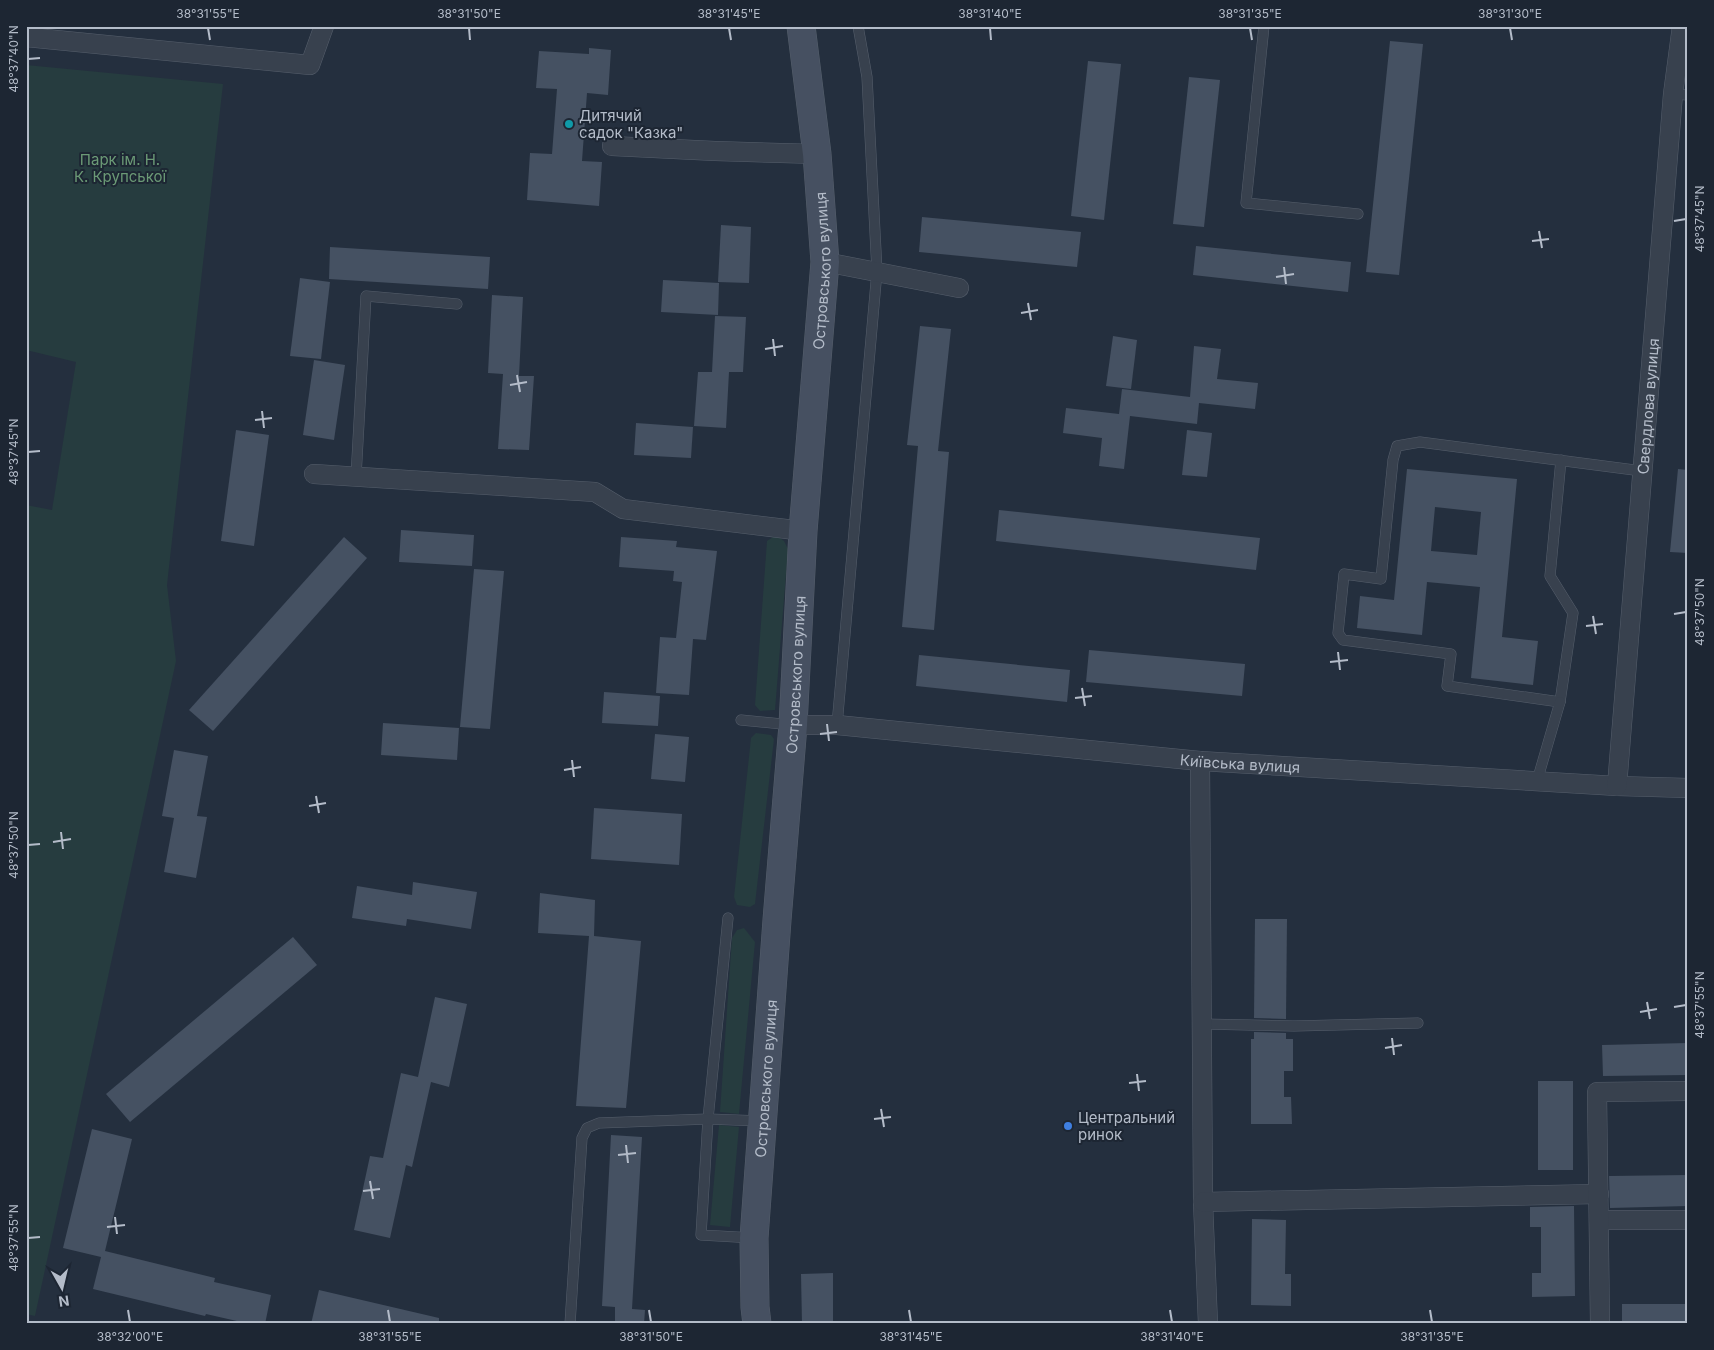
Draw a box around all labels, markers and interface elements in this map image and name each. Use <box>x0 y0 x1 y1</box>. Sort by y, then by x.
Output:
text: 38°31'55"E <box>176 6 240 21</box>
text: 38°31'50"E <box>437 6 501 21</box>
text: 38°31'45"E <box>697 6 761 21</box>
text: 38°31'40"E <box>958 6 1022 21</box>
text: 38°31'35"E <box>1218 6 1282 21</box>
text: 38°31'30"E <box>1478 6 1542 21</box>
text: 48°37'40"N <box>6 25 21 93</box>
place label: Дитячий садок "Казка" <box>579 106 683 142</box>
marker: Дитячий садок "Казка" <box>563 118 575 130</box>
park label: Парк ім. Н. К. Крупської <box>74 150 167 186</box>
text: 48°37'45"N <box>1692 185 1707 253</box>
street label: Островського вулиця <box>808 191 834 350</box>
street label: Свердлова вулиця <box>1633 337 1663 475</box>
text: 48°37'45"N <box>6 418 21 486</box>
text: 48°37'50"N <box>1692 578 1707 646</box>
street label: Островського вулиця <box>781 595 809 754</box>
street label: Київська вулиця <box>1179 750 1301 776</box>
text: 48°37'50"N <box>6 811 21 879</box>
text: 48°37'55"N <box>1692 971 1707 1039</box>
street label: Островського вулиця <box>750 999 781 1158</box>
place label: Центральний ринок <box>1078 1108 1175 1144</box>
marker: Центральний ринок <box>1062 1120 1074 1132</box>
text: 48°37'55"N <box>6 1204 21 1272</box>
north arrow <box>38 1262 88 1312</box>
text: N <box>57 1292 70 1311</box>
text: 38°32'00"E <box>97 1329 163 1344</box>
text: 38°31'55"E <box>358 1329 422 1344</box>
text: 38°31'50"E <box>619 1329 683 1344</box>
text: 38°31'45"E <box>879 1329 943 1344</box>
text: 38°31'40"E <box>1140 1329 1204 1344</box>
text: 38°31'35"E <box>1400 1329 1464 1344</box>

